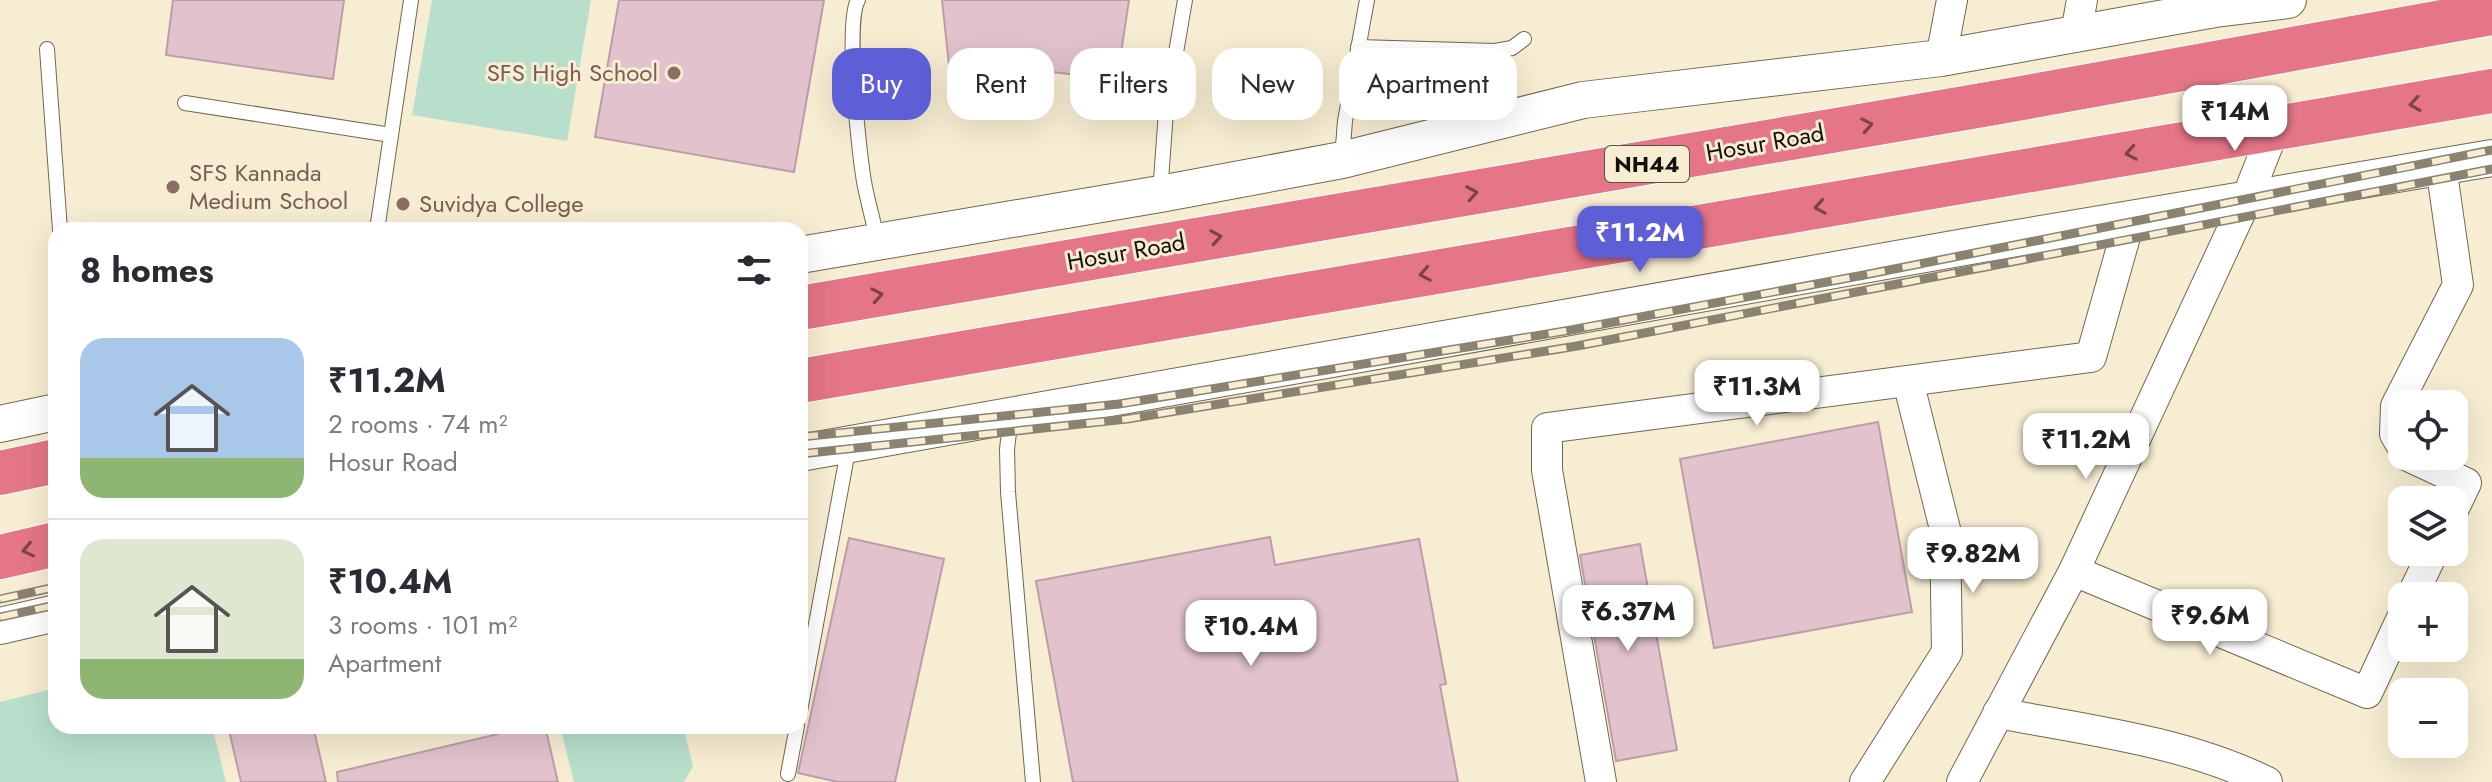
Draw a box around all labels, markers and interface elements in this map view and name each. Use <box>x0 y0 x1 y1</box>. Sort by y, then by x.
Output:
chip: Buy <box>832 48 931 120</box>
chip: Rent <box>947 48 1054 120</box>
chip: Filters <box>1070 48 1196 120</box>
chip: New <box>1212 48 1323 120</box>
chip: Apartment <box>1339 48 1517 120</box>
place label: SFS High School <box>487 55 658 90</box>
marker: SFS High School <box>665 64 683 82</box>
pin: ₹14M <box>2188 85 2282 153</box>
text: ₹14M <box>2200 92 2270 130</box>
one-way arrow <box>2408 95 2422 112</box>
street label: Hosur Road <box>1703 115 1827 170</box>
one-way arrow <box>1860 118 1873 135</box>
one-way arrow <box>2125 144 2138 161</box>
road number: NH44 <box>1605 146 1689 182</box>
place label: SFS Kannada Medium School <box>189 155 348 218</box>
marker: SFS Kannada Medium School <box>164 178 182 196</box>
place label: Suvidya College <box>419 186 584 221</box>
one-way arrow <box>1466 186 1479 203</box>
marker: Suvidya College <box>394 195 412 213</box>
one-way arrow <box>1813 197 1827 214</box>
pin: ₹11.2M <box>1575 206 1705 274</box>
text: ₹11.2M <box>1595 213 1685 251</box>
street label: Hosur Road <box>1064 224 1188 279</box>
one-way arrow <box>1209 229 1223 246</box>
text: 8 homes <box>80 246 214 295</box>
icon: filters <box>732 248 776 292</box>
one-way arrow <box>1419 264 1432 281</box>
one-way arrow <box>870 287 884 304</box>
text: ₹11.2M <box>328 356 446 405</box>
pin: ₹11.3M <box>1692 360 1822 428</box>
text: ₹11.3M <box>1712 367 1802 405</box>
icon: home <box>144 370 240 466</box>
map controls <box>2388 390 2468 758</box>
button: locate <box>2388 390 2468 470</box>
text: 2 rooms · 74 m² <box>328 405 508 443</box>
pin: ₹11.2M <box>2021 413 2151 481</box>
text: ₹11.2M <box>2041 420 2131 458</box>
text: Hosur Road <box>328 443 458 481</box>
button: layers <box>2388 486 2468 566</box>
pin: ₹9.82M <box>1908 527 2038 595</box>
text: ₹9.82M <box>1925 534 2021 572</box>
one-way arrow <box>22 541 35 558</box>
text: ₹10.4M <box>328 557 452 606</box>
icon: home <box>144 571 240 667</box>
button: + <box>2388 582 2468 662</box>
pin: ₹6.37M <box>1563 585 1693 653</box>
pin: ₹9.6M <box>2154 589 2266 657</box>
text: ₹6.37M <box>1580 592 1676 630</box>
text: ₹9.6M <box>2170 596 2250 634</box>
pin: ₹10.4M <box>1186 600 1316 668</box>
text: 3 rooms · 101 m² <box>328 606 517 644</box>
text: ₹10.4M <box>1203 607 1299 645</box>
text: Apartment <box>328 644 441 682</box>
button: − <box>2388 678 2468 758</box>

